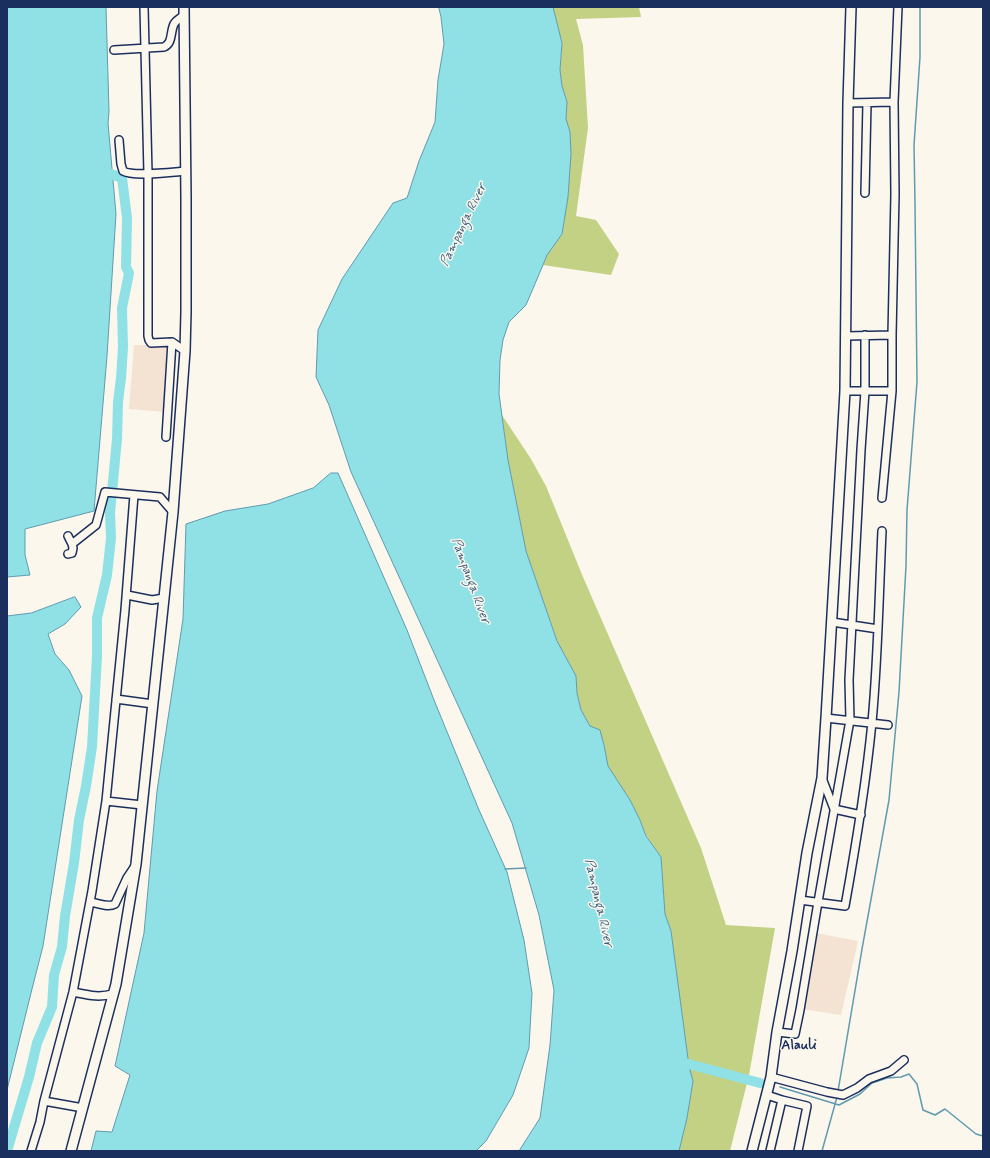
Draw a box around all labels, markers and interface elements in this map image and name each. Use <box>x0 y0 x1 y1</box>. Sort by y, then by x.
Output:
water label: Pampanga River <box>437 181 491 269</box>
water label: Pampanga River <box>447 536 493 626</box>
water label: Pampanga River <box>580 857 616 949</box>
district label: Alauli <box>781 1038 817 1054</box>

